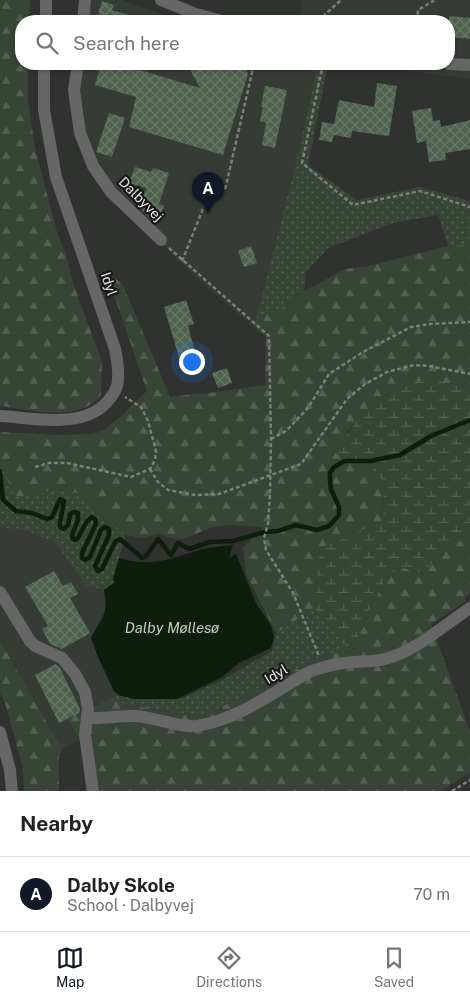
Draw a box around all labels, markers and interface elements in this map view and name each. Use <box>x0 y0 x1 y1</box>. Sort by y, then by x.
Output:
search box <box>15 15 455 70</box>
icon: search <box>33 29 61 57</box>
text: Search here <box>73 32 180 54</box>
pin: A <box>192 172 224 213</box>
street label: Dalbyvej <box>116 174 166 224</box>
street label: Idyl <box>98 270 120 298</box>
your location <box>179 349 205 375</box>
water label: Dalby Møllesø <box>125 619 219 636</box>
street label: Idyl <box>262 661 290 687</box>
text: Nearby <box>20 811 93 836</box>
text: Dalby Skole <box>67 874 175 896</box>
text: A <box>30 885 42 904</box>
text: 70 m <box>413 885 450 904</box>
text: School · Dalbyvej <box>67 896 194 915</box>
tab: Map <box>56 944 84 990</box>
tab: Directions <box>196 944 262 990</box>
tab: Saved <box>374 944 414 990</box>

